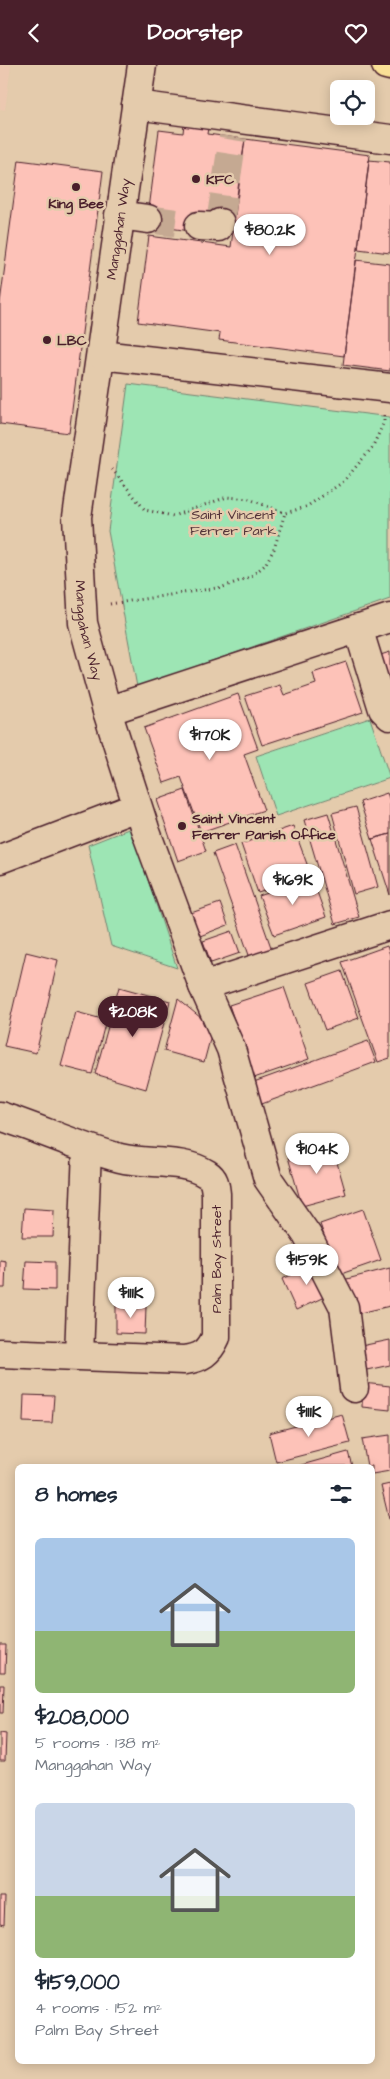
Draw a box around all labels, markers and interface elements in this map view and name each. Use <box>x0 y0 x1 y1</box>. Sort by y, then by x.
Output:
text: Doorstep <box>147 17 243 48</box>
icon: back <box>20 19 48 47</box>
icon: heart <box>342 19 370 47</box>
map controls <box>330 80 375 125</box>
button: locate <box>330 80 375 125</box>
place label: KFC <box>206 170 234 190</box>
marker: KFC <box>190 173 202 185</box>
street label: Manggahan Way <box>102 177 136 281</box>
marker: King Bee <box>70 181 82 193</box>
place label: King Bee <box>48 194 104 215</box>
pin: $80.2K <box>229 213 311 256</box>
text: $80.2K <box>245 219 295 241</box>
place label: LBC <box>57 331 87 351</box>
marker: LBC <box>41 334 53 346</box>
park label: Saint Vincent Ferrer Park <box>190 505 276 541</box>
street label: Manggahan Way <box>70 580 107 683</box>
pin: $170K <box>175 719 245 761</box>
text: $170K <box>190 724 230 746</box>
place label: Saint Vincent Ferrer Parish Office <box>191 809 336 845</box>
marker: Saint Vincent Ferrer Parish Office <box>176 820 188 832</box>
pin: $169K <box>258 863 328 906</box>
text: $169K <box>273 869 313 891</box>
pin: $208K <box>98 995 168 1038</box>
text: $208K <box>109 1001 157 1023</box>
pin: $104K <box>282 1133 352 1175</box>
text: $104K <box>296 1138 338 1160</box>
street label: Palm Bay Street <box>207 1205 227 1313</box>
pin: $159K <box>272 1243 342 1286</box>
text: $159K <box>286 1249 328 1271</box>
pin: $111K <box>96 1277 166 1319</box>
text: $111K <box>119 1282 143 1304</box>
pin: $111K <box>274 1395 344 1438</box>
text: $111K <box>297 1401 321 1423</box>
text: 8 homes <box>35 1480 117 1509</box>
icon: filters <box>327 1480 355 1508</box>
icon: home <box>150 1570 240 1660</box>
text: $208,000 <box>35 1703 129 1732</box>
text: 5 rooms · 138 m² <box>35 1732 161 1754</box>
text: Manggahan Way <box>35 1754 151 1776</box>
icon: home <box>150 1835 240 1925</box>
text: $159,000 <box>35 1968 120 1997</box>
text: 4 rooms · 152 m² <box>35 1997 162 2019</box>
text: Palm Bay Street <box>35 2019 159 2041</box>

